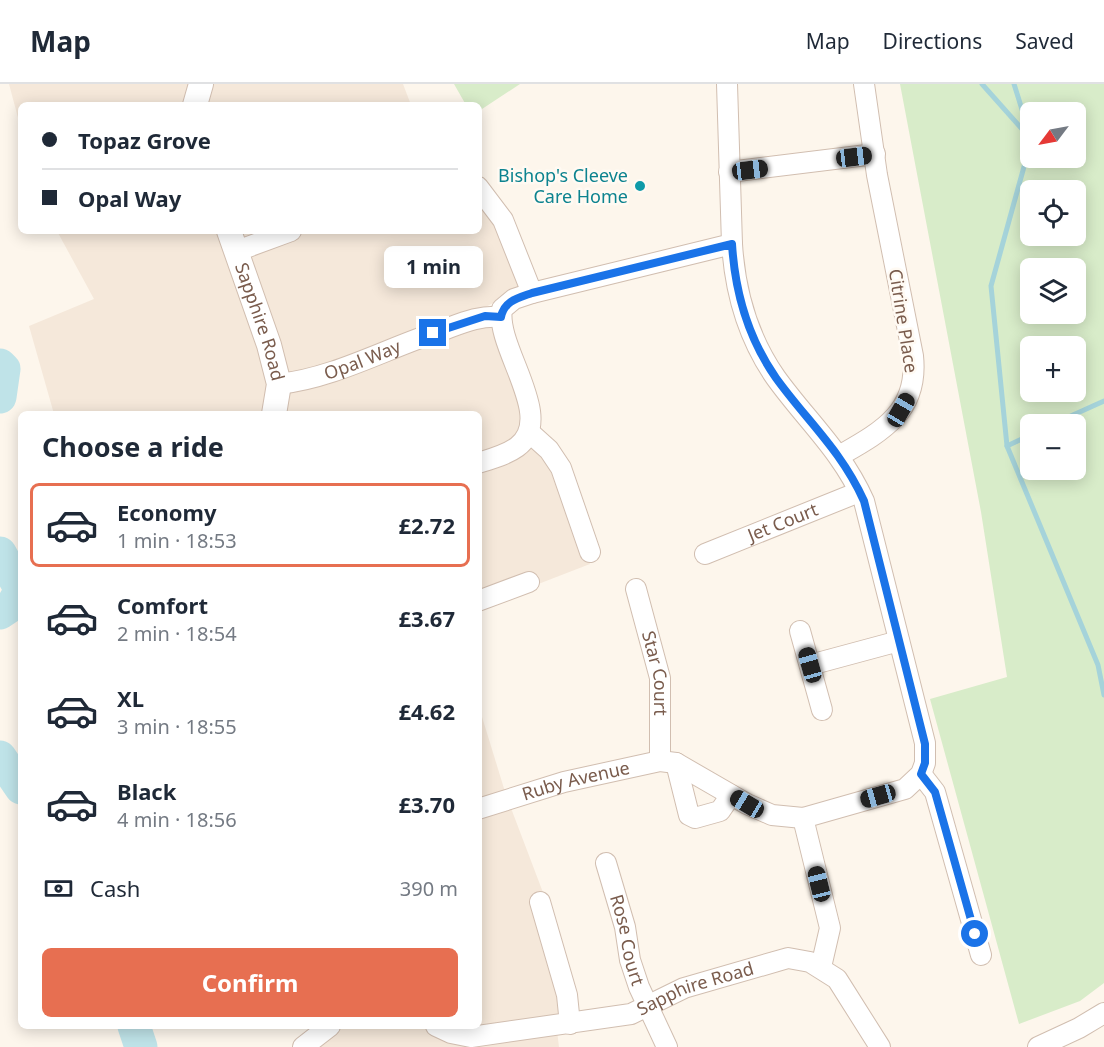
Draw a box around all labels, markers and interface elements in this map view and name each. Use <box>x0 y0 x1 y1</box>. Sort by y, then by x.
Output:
text: Map <box>30 22 91 60</box>
text: Map <box>806 27 850 55</box>
text: Directions <box>883 27 982 55</box>
text: Saved <box>1015 27 1074 55</box>
north arrow <box>1020 102 1086 168</box>
map controls <box>1020 102 1086 480</box>
text: Topaz Grove <box>78 125 211 155</box>
car <box>835 146 873 168</box>
car <box>731 159 769 181</box>
place label: Bishop's Cleeve Care Home <box>498 163 628 208</box>
marker: Bishop's Cleeve Care Home <box>633 179 647 193</box>
button: locate <box>1020 180 1086 246</box>
text: Opal Way <box>78 183 181 213</box>
callout: 1 min <box>384 246 482 288</box>
text: 1 min <box>406 253 461 280</box>
button: layers <box>1020 258 1086 324</box>
street label: Sapphire Road <box>230 259 291 383</box>
street label: Citrine Place <box>884 267 924 375</box>
route end <box>419 319 446 346</box>
street label: Opal Way <box>321 333 405 385</box>
button: + <box>1020 336 1086 402</box>
car <box>884 390 918 430</box>
button: − <box>1020 414 1086 480</box>
text: Choose a ride <box>42 428 224 465</box>
text: Economy <box>117 497 216 527</box>
street label: Jet Court <box>742 497 822 547</box>
icon: car <box>45 498 99 552</box>
text: £2.72 <box>398 510 455 540</box>
text: 1 min · 18:53 <box>117 527 237 554</box>
text: Comfort <box>117 590 208 620</box>
icon: car <box>45 591 99 645</box>
text: £3.67 <box>398 603 455 633</box>
text: 2 min · 18:54 <box>117 620 237 647</box>
street label: Star Court <box>637 628 673 716</box>
car <box>796 645 824 685</box>
text: XL <box>117 683 144 713</box>
icon: car <box>45 684 99 738</box>
text: £4.62 <box>398 696 455 726</box>
text: 3 min · 18:55 <box>117 713 237 740</box>
street label: Ruby Avenue <box>519 755 632 805</box>
text: Black <box>117 776 176 806</box>
icon: car <box>45 777 99 831</box>
car <box>858 782 898 810</box>
car <box>727 787 767 821</box>
text: £3.70 <box>398 789 455 819</box>
text: 4 min · 18:56 <box>117 806 237 833</box>
car <box>806 864 832 904</box>
icon: cash <box>42 872 75 905</box>
text: Cash <box>90 873 140 903</box>
text: 390 m <box>400 875 458 902</box>
street label: Rose Court <box>605 891 651 989</box>
route start <box>961 920 988 947</box>
button: Confirm <box>42 948 458 1017</box>
street label: Sapphire Road <box>632 956 756 1020</box>

